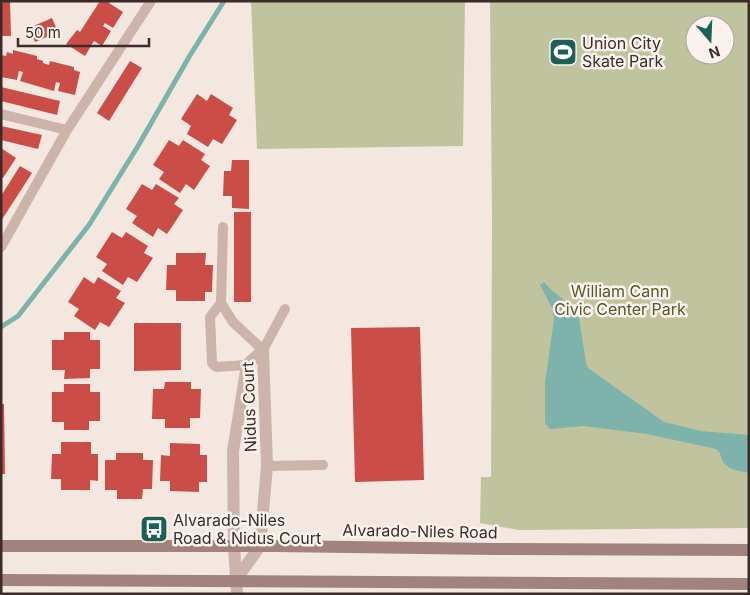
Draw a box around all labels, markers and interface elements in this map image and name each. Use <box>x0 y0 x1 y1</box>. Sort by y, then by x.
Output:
scale bar <box>18 15 149 47</box>
north arrow <box>685 15 735 65</box>
text: 50 m <box>25 23 61 42</box>
place label: Union City Skate Park <box>582 33 663 71</box>
sports icon: Union City Skate Park <box>548 37 578 67</box>
text: N <box>707 43 722 63</box>
park label: William Cann Civic Center Park <box>554 281 686 319</box>
street label: Nidus Court <box>237 361 261 453</box>
place label: Alvarado-Niles Road & Nidus Court <box>173 510 321 548</box>
bus stop icon: Alvarado-Niles Road & Nidus Court <box>139 514 169 544</box>
street label: Alvarado-Niles Road <box>342 520 498 542</box>

